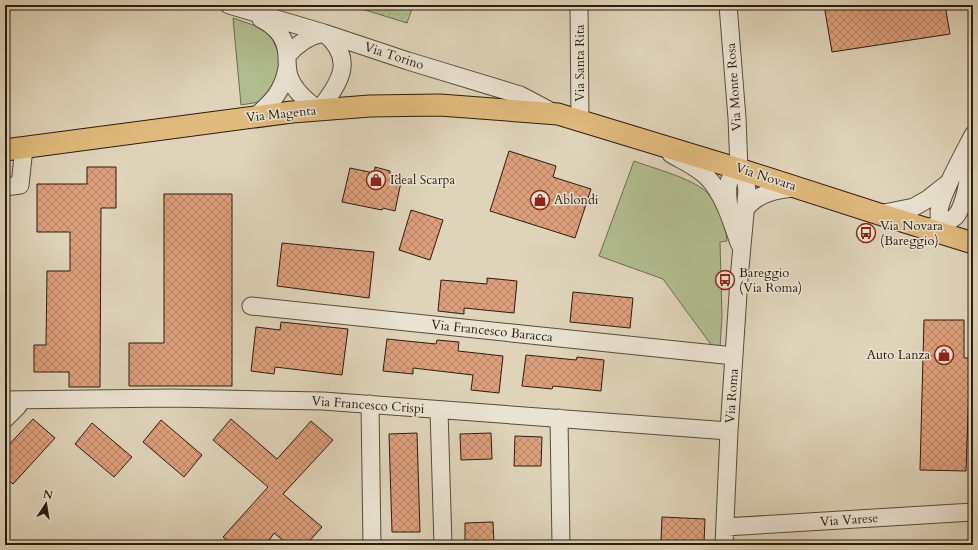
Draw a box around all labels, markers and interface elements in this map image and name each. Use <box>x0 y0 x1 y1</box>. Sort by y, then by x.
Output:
street label: Via Santa Rita <box>571 24 589 102</box>
street label: Via Torino <box>362 38 426 74</box>
street label: Via Monte Rosa <box>722 42 746 132</box>
street label: Via Magenta <box>245 101 317 127</box>
street label: Via Novara <box>733 159 799 195</box>
shop icon: Ideal Scarpa <box>365 169 387 191</box>
place label: Ideal Scarpa <box>390 171 455 189</box>
shop icon: Ablondi <box>529 189 551 211</box>
place label: Ablondi <box>554 191 599 209</box>
place label: Via Novara (Bareggio) <box>880 217 943 250</box>
bus stop icon: Via Novara (Bareggio) <box>855 222 877 244</box>
place label: Bareggio (Via Roma) <box>739 264 802 297</box>
bus stop icon: Bareggio (Via Roma) <box>714 269 736 291</box>
street label: Via Francesco Baracca <box>430 316 554 346</box>
shop icon: Auto Lanza <box>933 344 955 366</box>
place label: Auto Lanza <box>867 346 930 364</box>
street label: Via Roma <box>721 368 743 424</box>
street label: Via Francesco Crispi <box>311 392 426 418</box>
north arrow <box>26 484 66 524</box>
text: N <box>42 486 55 503</box>
street label: Via Varese <box>819 509 879 531</box>

